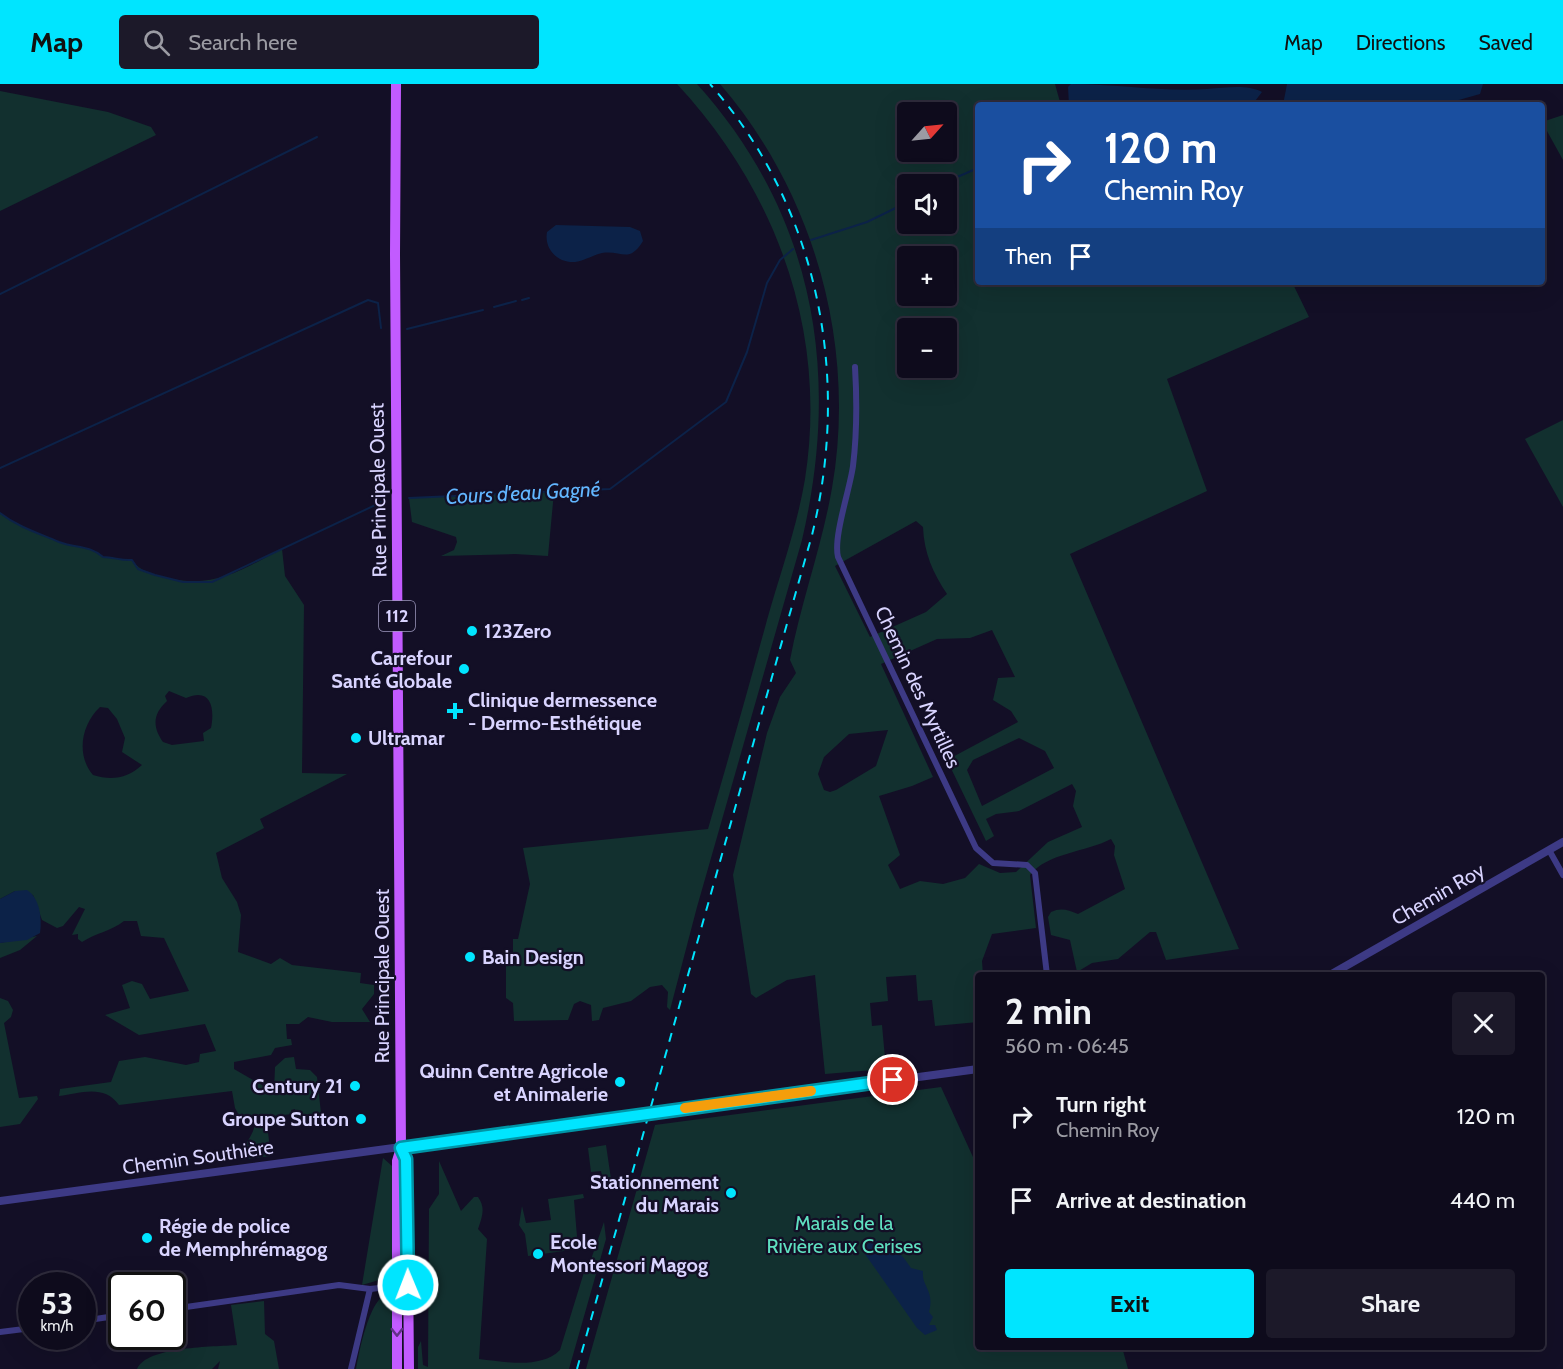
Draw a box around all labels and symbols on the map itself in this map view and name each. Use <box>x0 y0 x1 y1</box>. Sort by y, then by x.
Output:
north arrow <box>897 102 957 162</box>
street label: Rue Principale Ouest <box>364 402 392 577</box>
water label: Cours d'eau Gagné <box>445 476 601 509</box>
road number: 112 <box>379 601 415 631</box>
street label: Chemin des Myrtilles <box>870 602 966 772</box>
place label: 123Zero <box>484 619 551 643</box>
marker: 123Zero <box>465 624 479 638</box>
place label: Carrefour Santé Globale <box>331 646 452 693</box>
marker: Carrefour Santé Globale <box>457 662 471 676</box>
place label: Clinique dermessence - Dermo-Esthétique <box>468 688 657 735</box>
marker: Clinique dermessence - Dermo-Esthétique <box>446 702 464 720</box>
place label: Ultramar <box>368 726 445 750</box>
marker: Ultramar <box>349 731 363 745</box>
street label: Chemin Roy <box>1387 858 1489 930</box>
street label: Rue Principale Ouest <box>370 888 394 1063</box>
place label: Bain Design <box>482 945 584 969</box>
marker: Bain Design <box>463 950 477 964</box>
pin <box>867 1054 918 1105</box>
place label: Quinn Centre Agricole et Animalerie <box>420 1059 608 1106</box>
place label: Century 21 <box>252 1074 343 1098</box>
marker: Quinn Centre Agricole et Animalerie <box>613 1075 627 1089</box>
marker: Century 21 <box>348 1079 362 1093</box>
place label: Groupe Sutton <box>222 1107 349 1131</box>
marker: Groupe Sutton <box>354 1112 368 1126</box>
street label: Chemin Southière <box>121 1135 275 1179</box>
place label: Stationnement du Marais <box>590 1170 719 1217</box>
marker: Stationnement du Marais <box>724 1186 738 1200</box>
park label: Marais de la Rivière aux Cerises <box>767 1211 921 1258</box>
place label: Régie de police de Memphrémagog <box>159 1214 327 1261</box>
place label: Ecole Montessori Magog <box>550 1230 708 1277</box>
marker: Régie de police de Memphrémagog <box>140 1231 154 1245</box>
marker: Ecole Montessori Magog <box>531 1247 545 1261</box>
position arrow <box>376 1253 440 1317</box>
speed limit sign: 60 <box>108 1272 186 1350</box>
one-way arrow <box>391 1327 403 1336</box>

